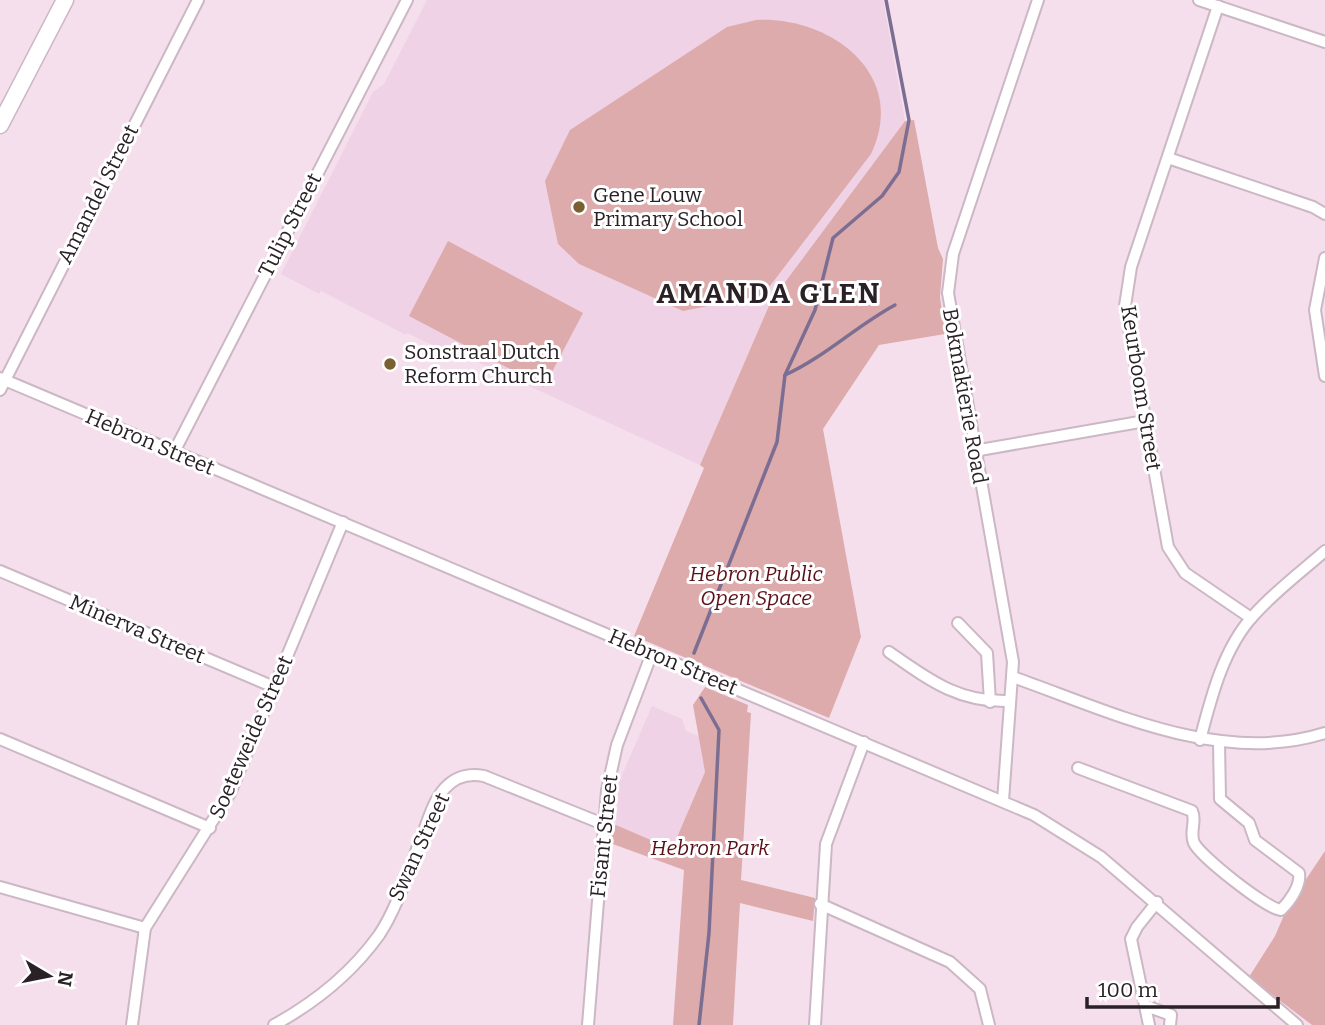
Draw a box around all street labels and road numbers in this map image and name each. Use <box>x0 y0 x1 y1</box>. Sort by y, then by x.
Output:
street label: Amandel Street <box>52 120 144 268</box>
street label: Tulip Street <box>253 168 327 281</box>
street label: Keurboom Street <box>1115 303 1167 473</box>
street label: Bokmakierie Road <box>937 306 993 486</box>
street label: Hebron Street <box>82 403 219 481</box>
street label: Minerva Street <box>65 589 209 669</box>
street label: Hebron Street <box>605 623 742 701</box>
street label: Soeteweide Street <box>203 651 299 823</box>
street label: Fisant Street <box>585 773 623 899</box>
street label: Swan Street <box>383 788 456 905</box>

